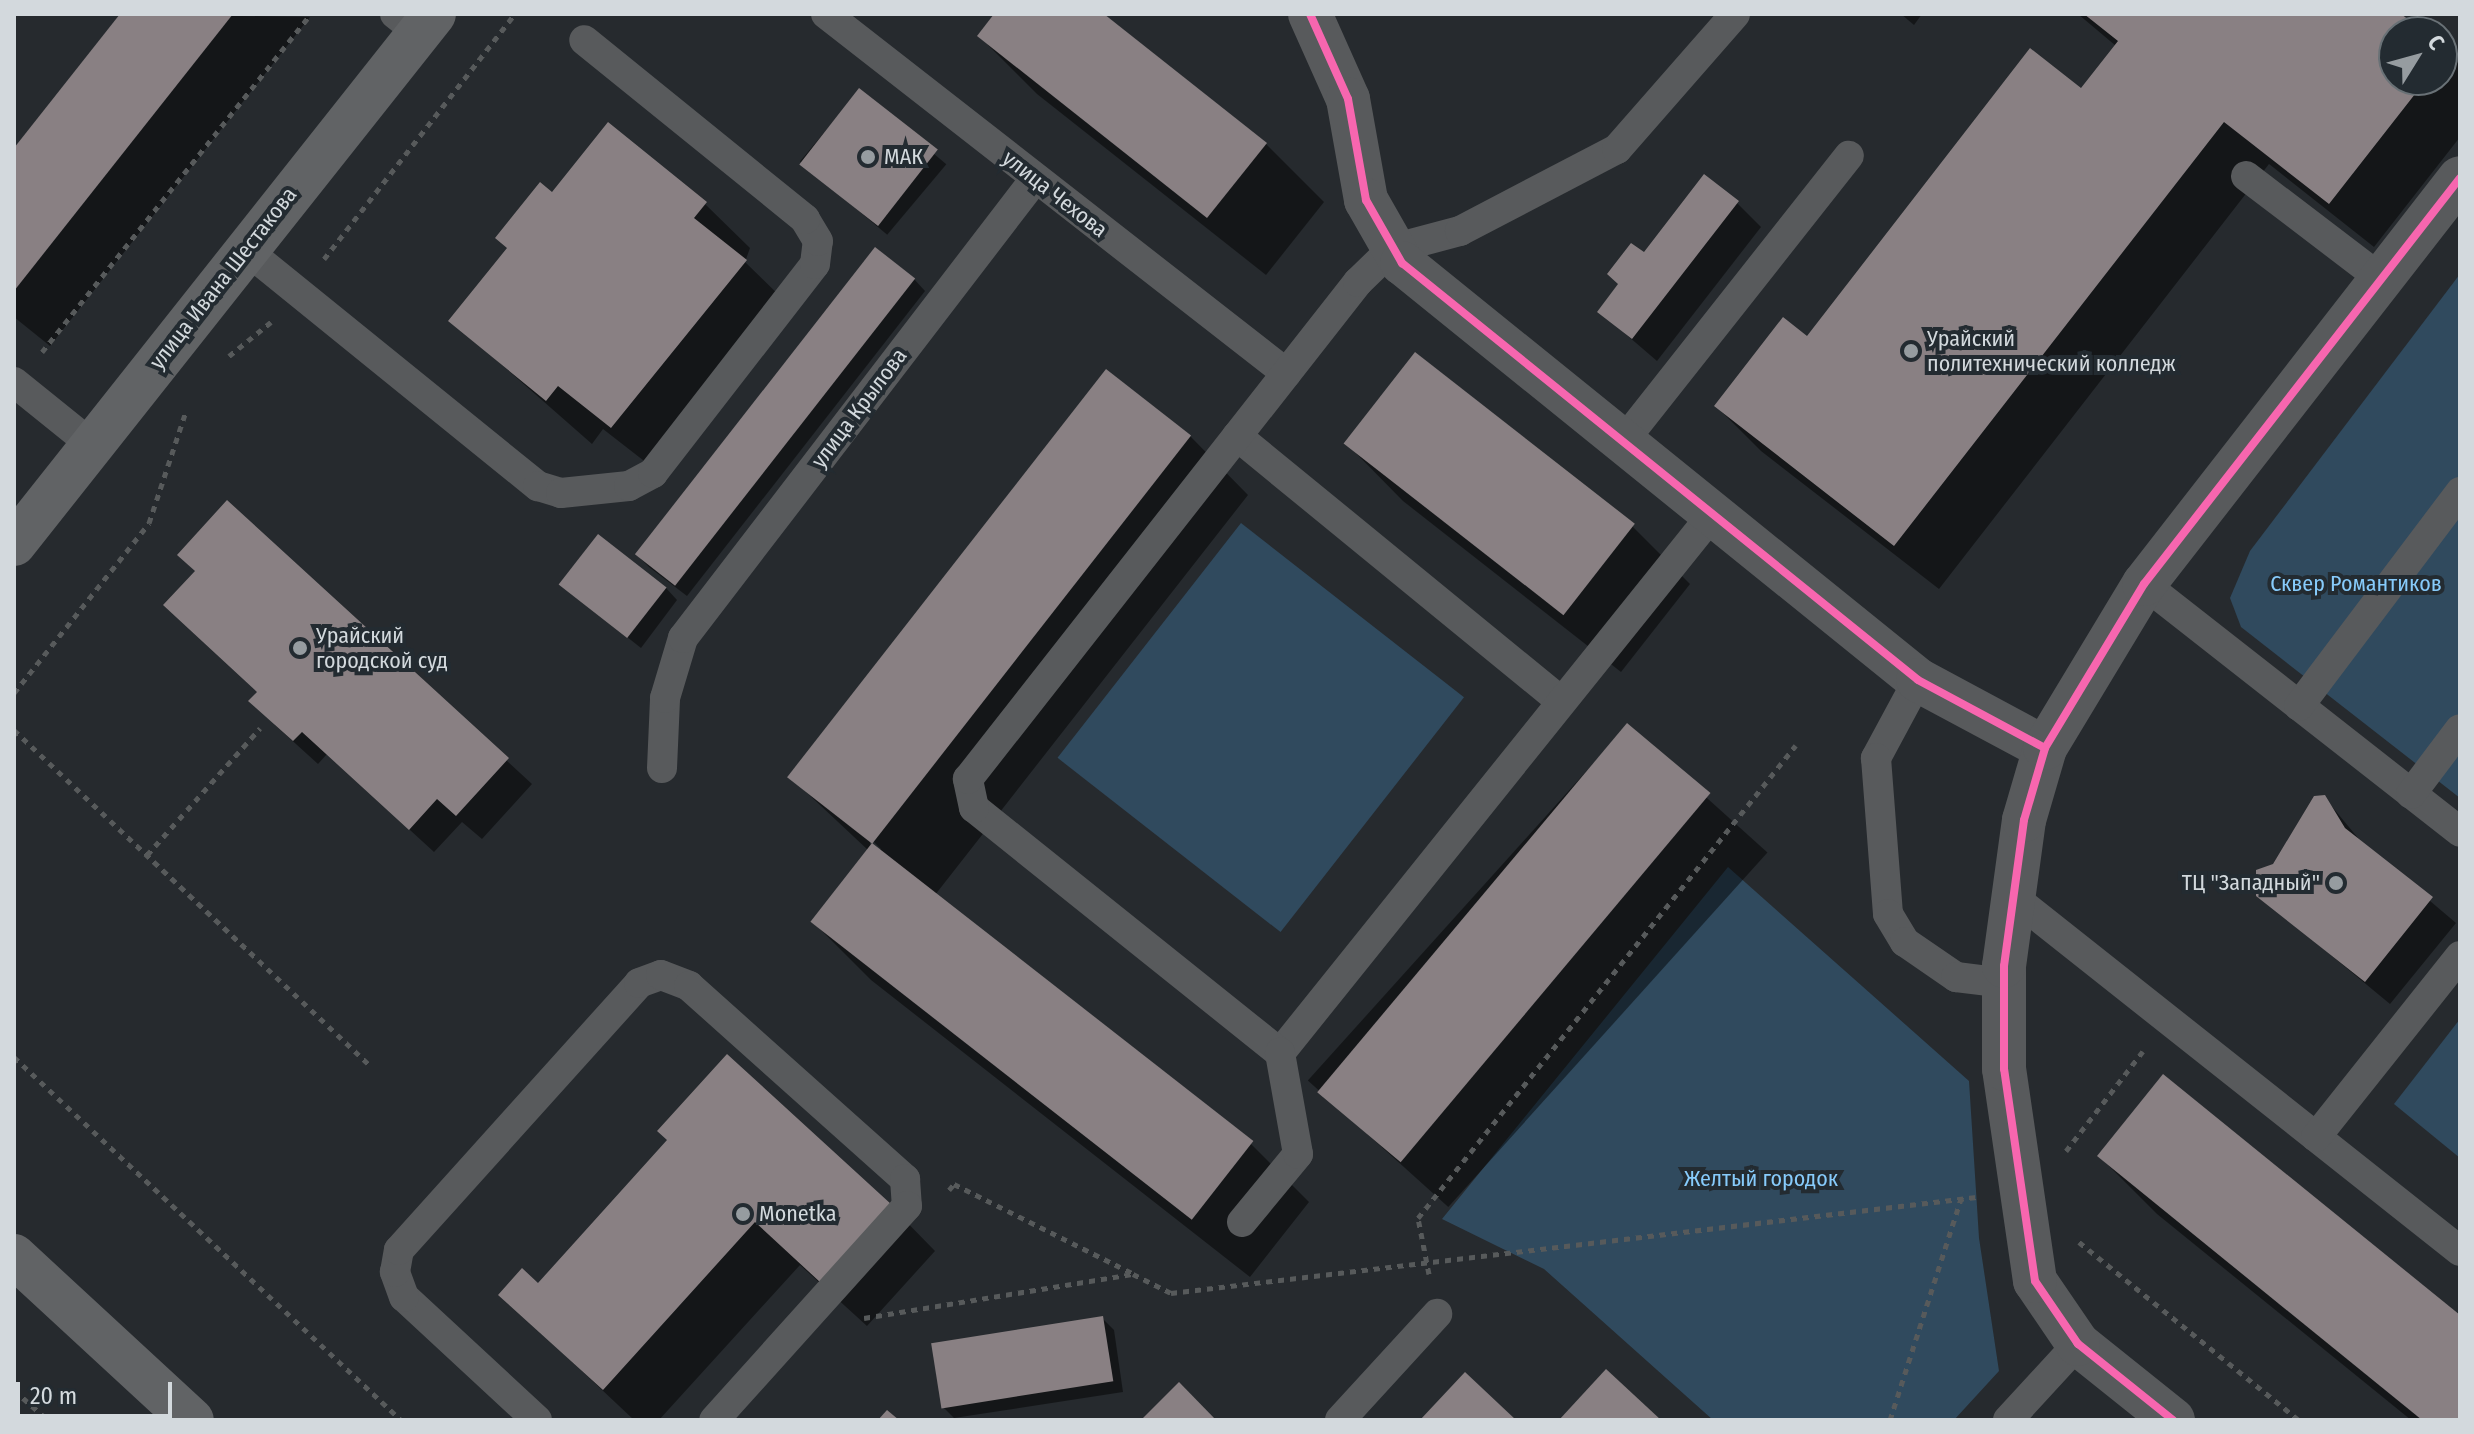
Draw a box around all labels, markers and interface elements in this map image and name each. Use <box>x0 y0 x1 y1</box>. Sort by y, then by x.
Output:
north arrow <box>2378 16 2458 96</box>
text: С <box>2422 30 2450 55</box>
place label: МАК <box>884 144 923 170</box>
street label: улица Чехова <box>997 145 1113 243</box>
marker: МАК <box>859 148 877 166</box>
street label: улица Ивана Шестакова <box>144 182 302 374</box>
place label: Урайский политехнический колледж <box>1927 325 2176 376</box>
marker: Урайский политехнический колледж <box>1902 342 1920 360</box>
street label: улица Крылова <box>805 343 913 473</box>
park label: Сквер Романтиков <box>2270 571 2442 597</box>
place label: Урайский городской суд <box>316 622 448 674</box>
marker: Урайский городской суд <box>291 639 309 657</box>
place label: ТЦ "Западный" <box>2182 870 2320 896</box>
marker: ТЦ "Западный" <box>2327 874 2345 892</box>
park label: Желтый городок <box>1684 1166 1838 1192</box>
place label: Monetka <box>759 1201 837 1227</box>
marker: Monetka <box>734 1205 752 1223</box>
scale bar <box>20 1366 176 1416</box>
text: 20 m <box>30 1382 77 1410</box>

